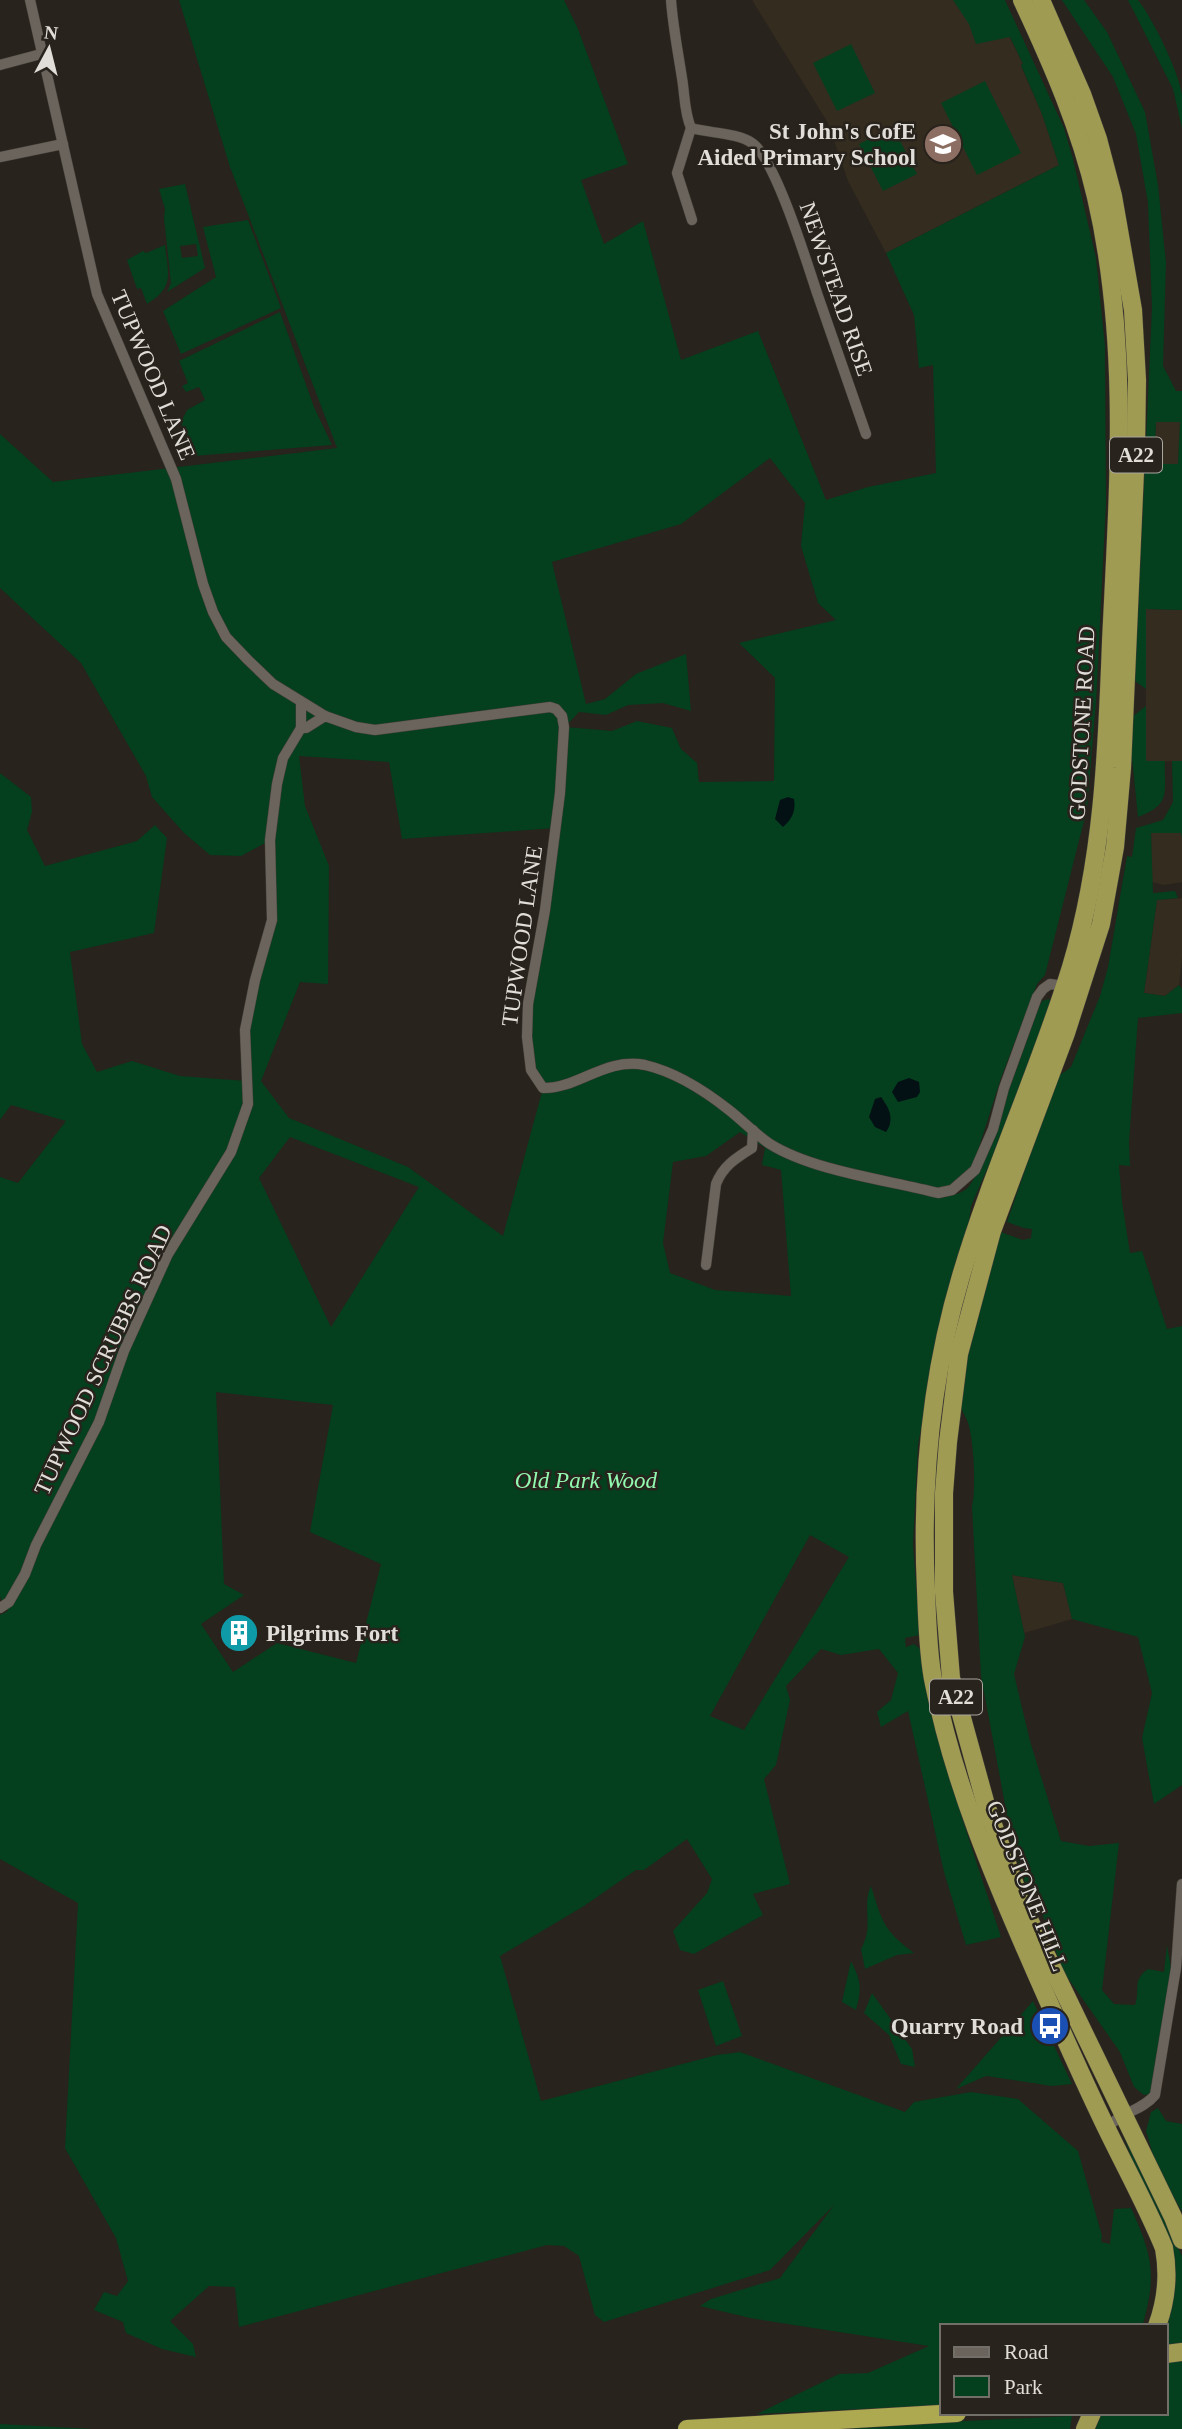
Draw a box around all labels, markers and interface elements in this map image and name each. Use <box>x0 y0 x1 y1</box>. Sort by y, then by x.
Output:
north arrow <box>14 14 84 84</box>
text: N <box>43 21 59 44</box>
place label: St John's CofE Aided Primary School <box>698 119 916 170</box>
school or university icon: St John's CofE Aided Primary School <box>922 123 964 165</box>
street label: NEWSTEAD RISE <box>795 199 877 379</box>
street label: TUPWOOD LANE <box>106 286 200 464</box>
road number: A22 <box>1110 438 1162 472</box>
street label: GODSTONE ROAD <box>1064 625 1100 821</box>
street label: TUPWOOD LANE <box>497 844 547 1028</box>
street label: TUPWOOD SCRUBBS ROAD <box>29 1221 177 1499</box>
park label: Old Park Wood <box>515 1468 658 1493</box>
building icon: Pilgrims Fort <box>218 1612 260 1654</box>
place label: Pilgrims Fort <box>266 1621 399 1646</box>
road number: A22 <box>930 1680 982 1714</box>
street label: GODSTONE HILL <box>981 1797 1073 1975</box>
bus stop icon: Quarry Road <box>1029 2005 1071 2047</box>
place label: Quarry Road <box>891 2014 1023 2039</box>
legend <box>940 2324 1168 2415</box>
text: Road <box>1004 2340 1049 2364</box>
text: Park <box>1004 2375 1043 2399</box>

